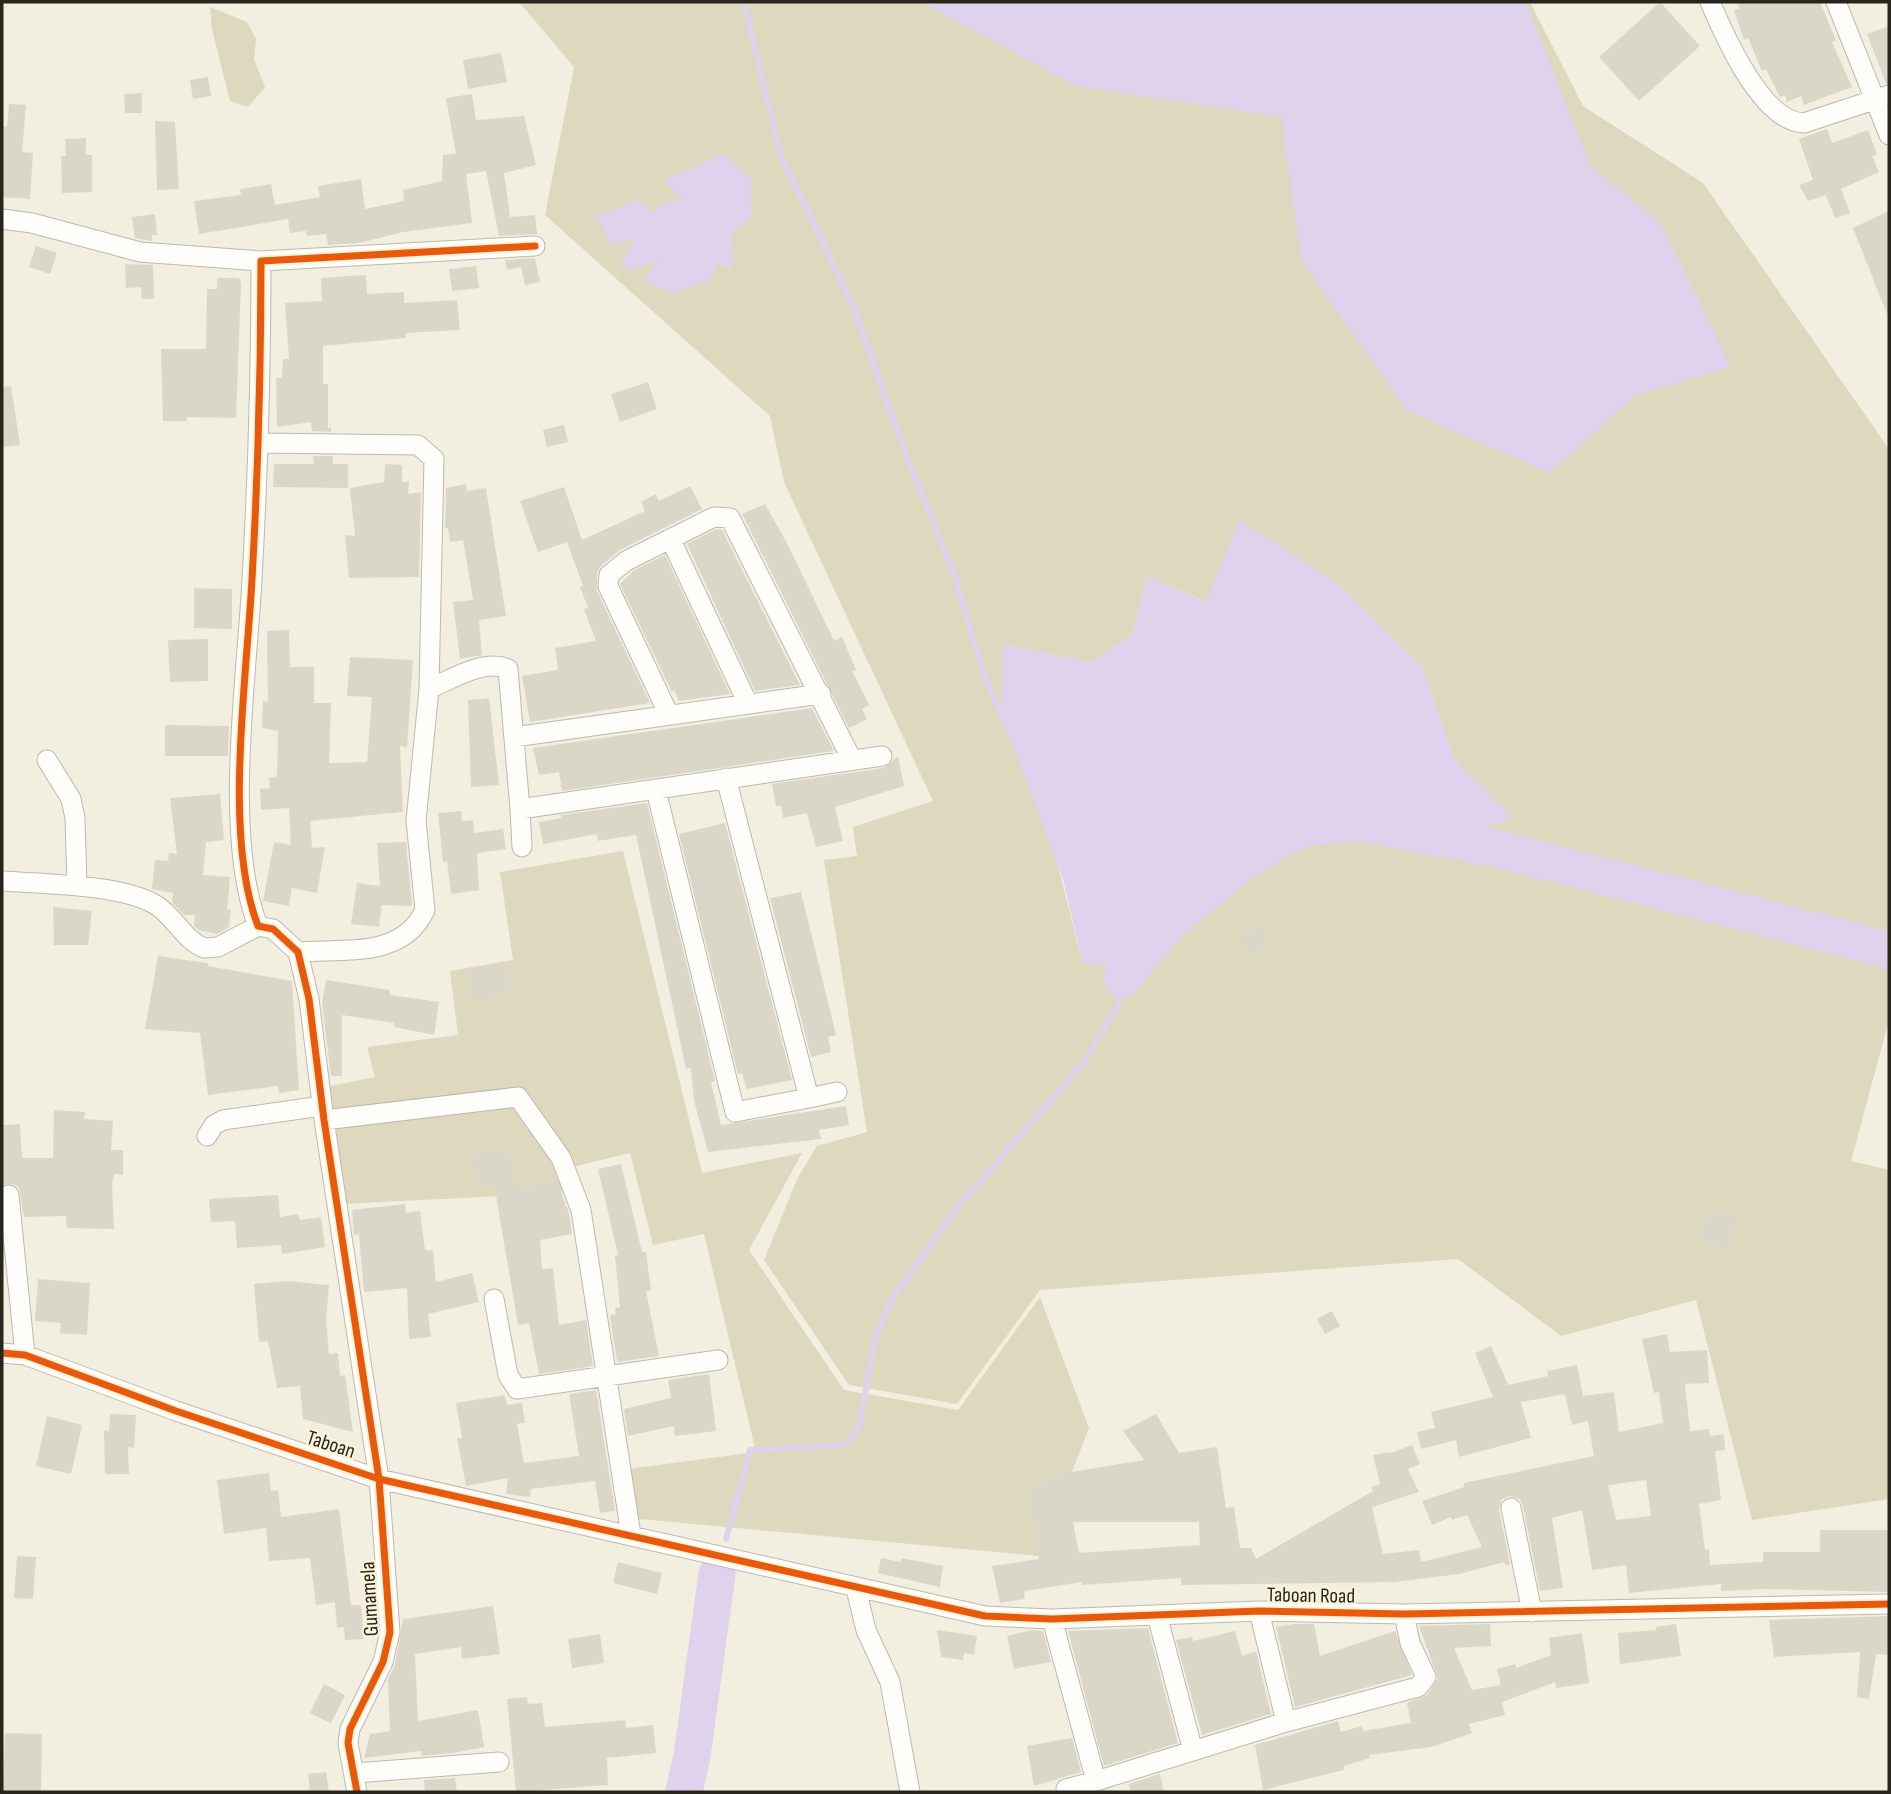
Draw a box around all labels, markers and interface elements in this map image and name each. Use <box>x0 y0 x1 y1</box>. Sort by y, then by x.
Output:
street label: Taboan <box>303 1425 358 1464</box>
street label: Gumamela <box>355 1561 384 1637</box>
street label: Taboan Road <box>1267 1582 1355 1609</box>

